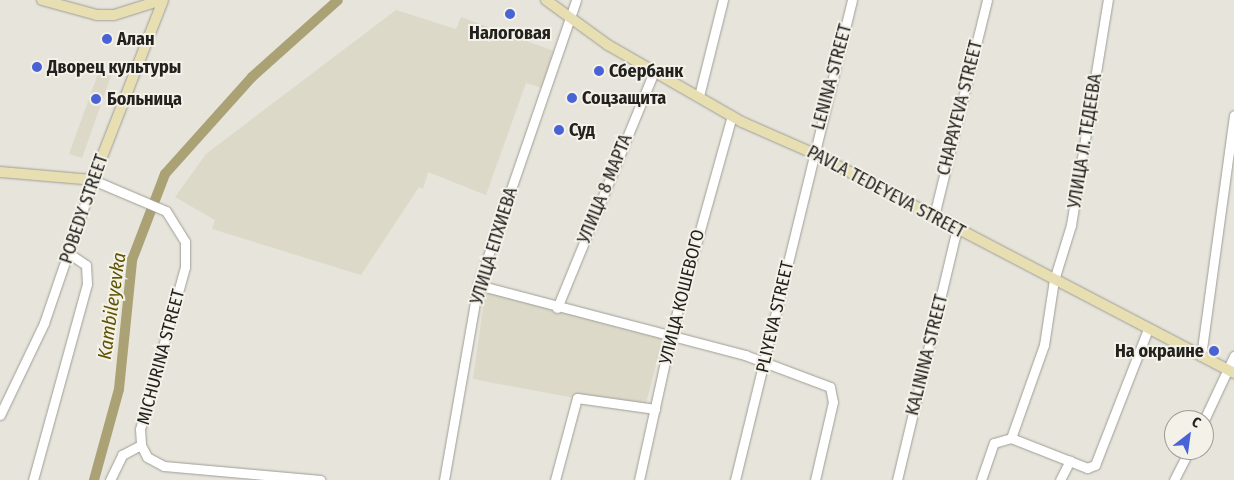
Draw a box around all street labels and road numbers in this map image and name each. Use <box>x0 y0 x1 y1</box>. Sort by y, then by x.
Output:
street label: LENINA STREET <box>808 22 856 132</box>
street label: CHAPAYEVA STREET <box>933 38 987 178</box>
street label: УЛИЦА Л. ТЕДЕЕВА <box>1064 72 1106 210</box>
street label: УЛИЦА 8 МАРТА <box>573 131 637 247</box>
street label: PAVLA TEDEYEVA STREET <box>803 141 969 243</box>
street label: POBEDY STREET <box>55 152 113 266</box>
street label: УЛИЦА ЕПХИЕВА <box>466 185 522 307</box>
street label: УЛИЦА КОШЕВОГО <box>655 227 709 367</box>
street label: PLIYEVA STREET <box>752 259 798 375</box>
street label: MICHURINA STREET <box>133 287 189 427</box>
street label: KALININA STREET <box>902 292 952 418</box>

